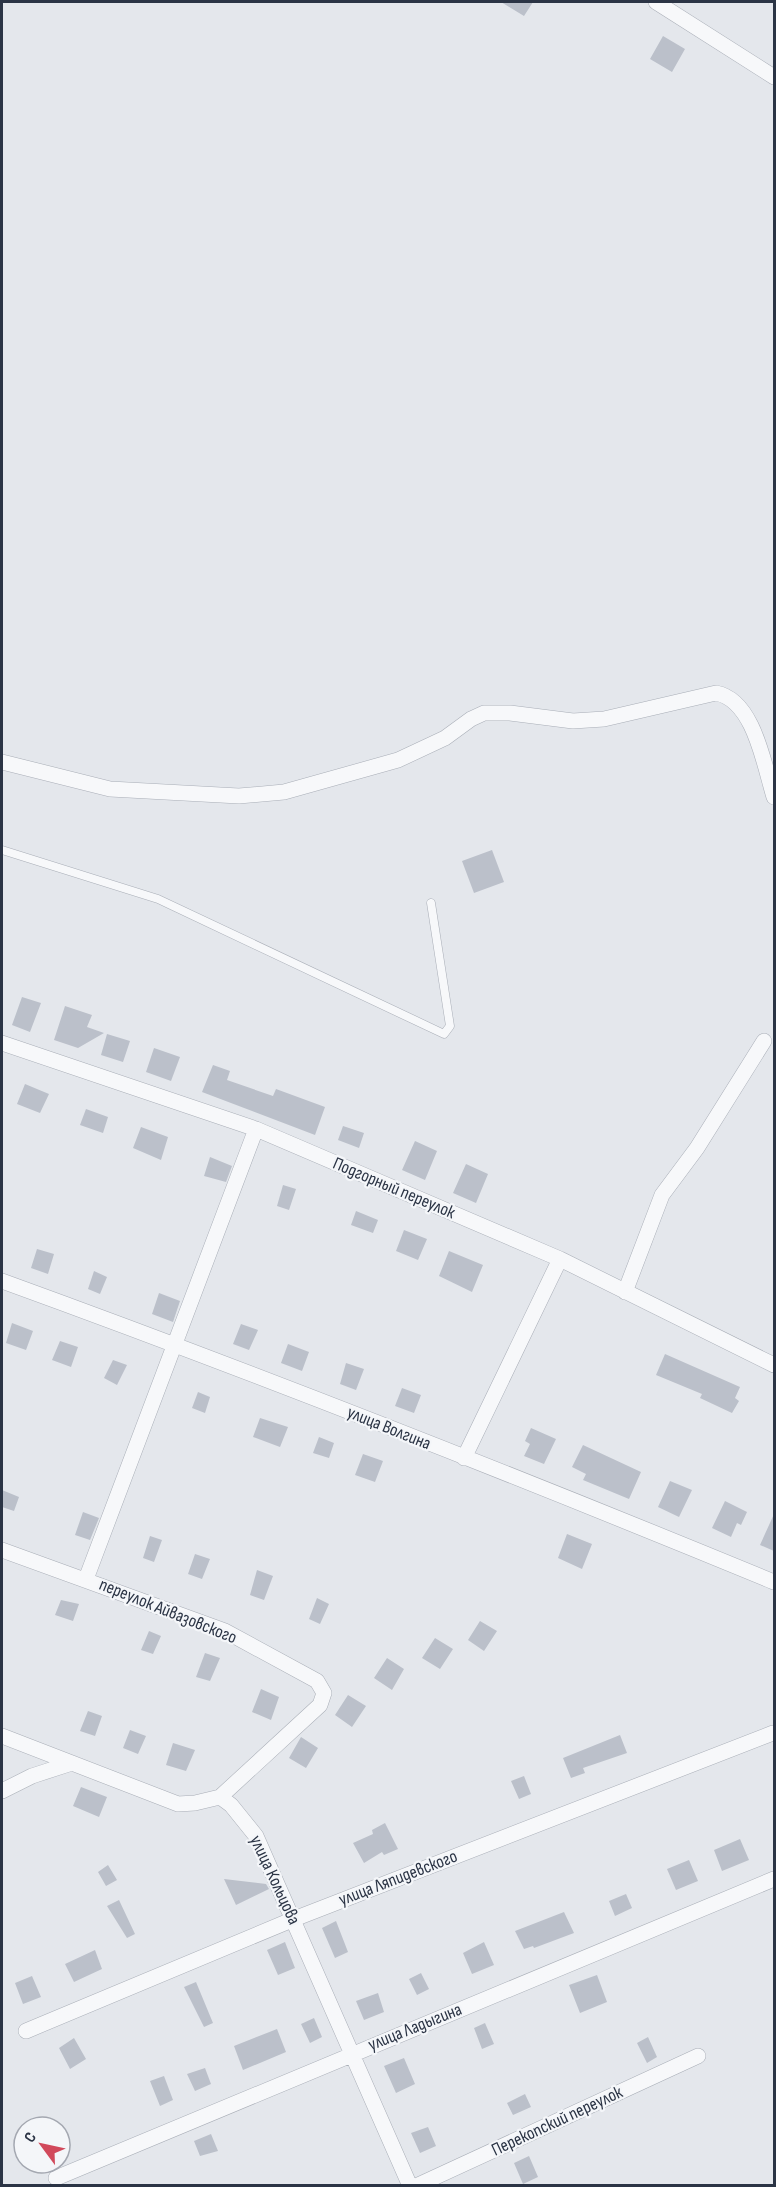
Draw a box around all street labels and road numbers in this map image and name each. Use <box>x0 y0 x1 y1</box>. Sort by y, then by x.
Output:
street label: Подгорный переулок <box>330 1153 459 1223</box>
street label: улица Волгина <box>344 1402 434 1454</box>
street label: переулок Айвазовского <box>96 1574 240 1648</box>
street label: улица Кольцова <box>245 1832 305 1928</box>
street label: улица Ляпидевского <box>336 1846 460 1910</box>
street label: улица Ладыгина <box>365 1999 465 2055</box>
street label: Перекопский переулок <box>488 2081 626 2160</box>

